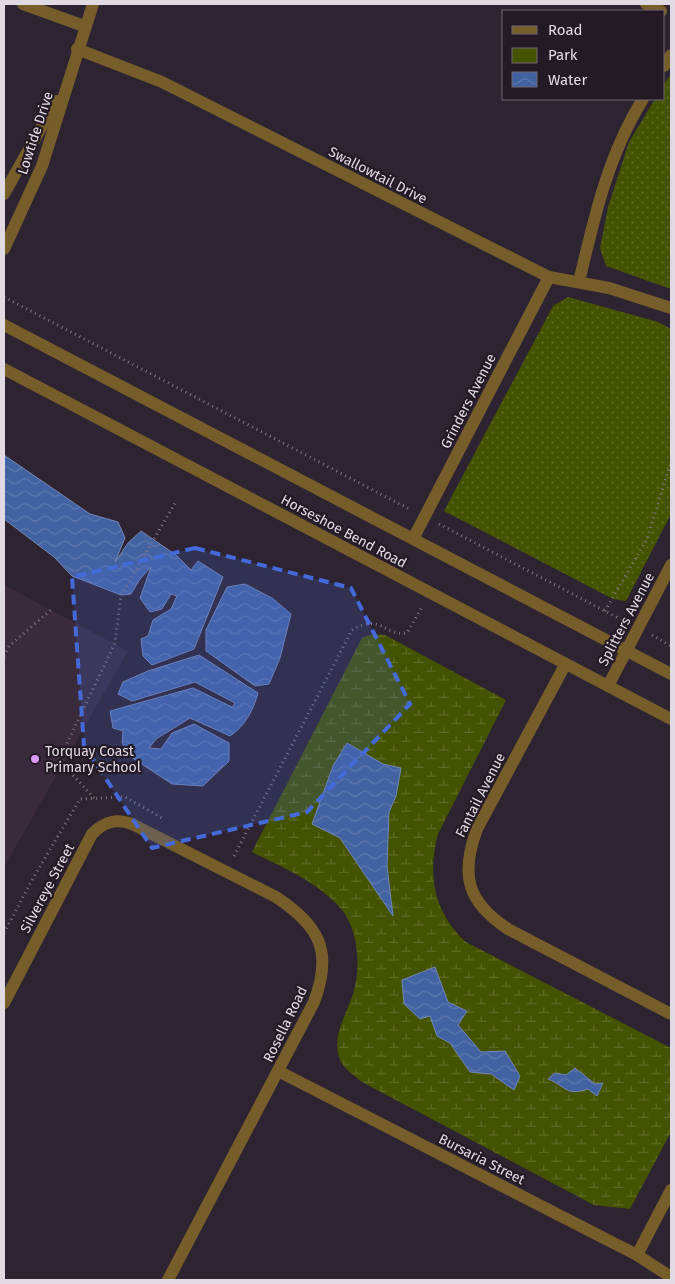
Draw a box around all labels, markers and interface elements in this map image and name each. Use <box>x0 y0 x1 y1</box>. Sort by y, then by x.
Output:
legend <box>502 10 665 100</box>
text: Road <box>548 21 583 39</box>
text: Park <box>548 46 578 64</box>
text: Water <box>548 71 587 89</box>
street label: Lowtide Drive <box>14 89 57 177</box>
street label: Swallowtail Drive <box>326 143 430 208</box>
street label: Grinders Avenue <box>437 351 500 452</box>
street label: Horseshoe Bend Road <box>278 491 410 572</box>
street label: Splitters Avenue <box>595 570 658 669</box>
place label: Torquay Coast Primary School <box>45 743 141 776</box>
street label: Fantail Avenue <box>452 750 509 840</box>
marker: Torquay Coast Primary School <box>29 753 41 765</box>
street label: Silvereye Street <box>17 840 79 936</box>
street label: Rosella Road <box>260 983 311 1065</box>
street label: Bursaria Street <box>436 1130 529 1189</box>

